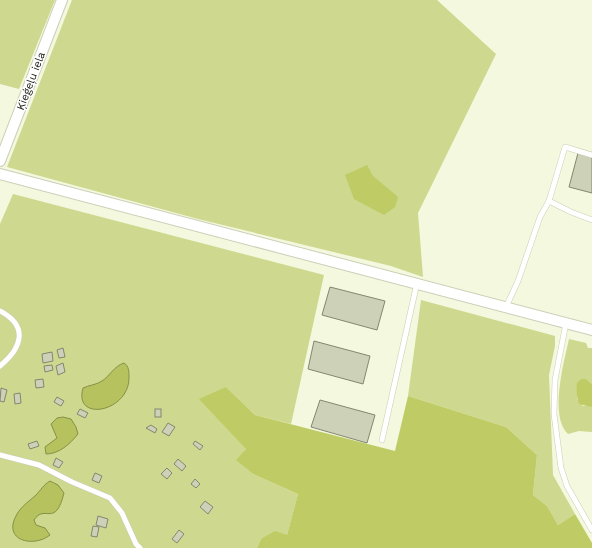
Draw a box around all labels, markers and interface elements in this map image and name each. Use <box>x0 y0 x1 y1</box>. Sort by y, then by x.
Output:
street label: Ķieģeļu iela <box>14 50 48 112</box>

